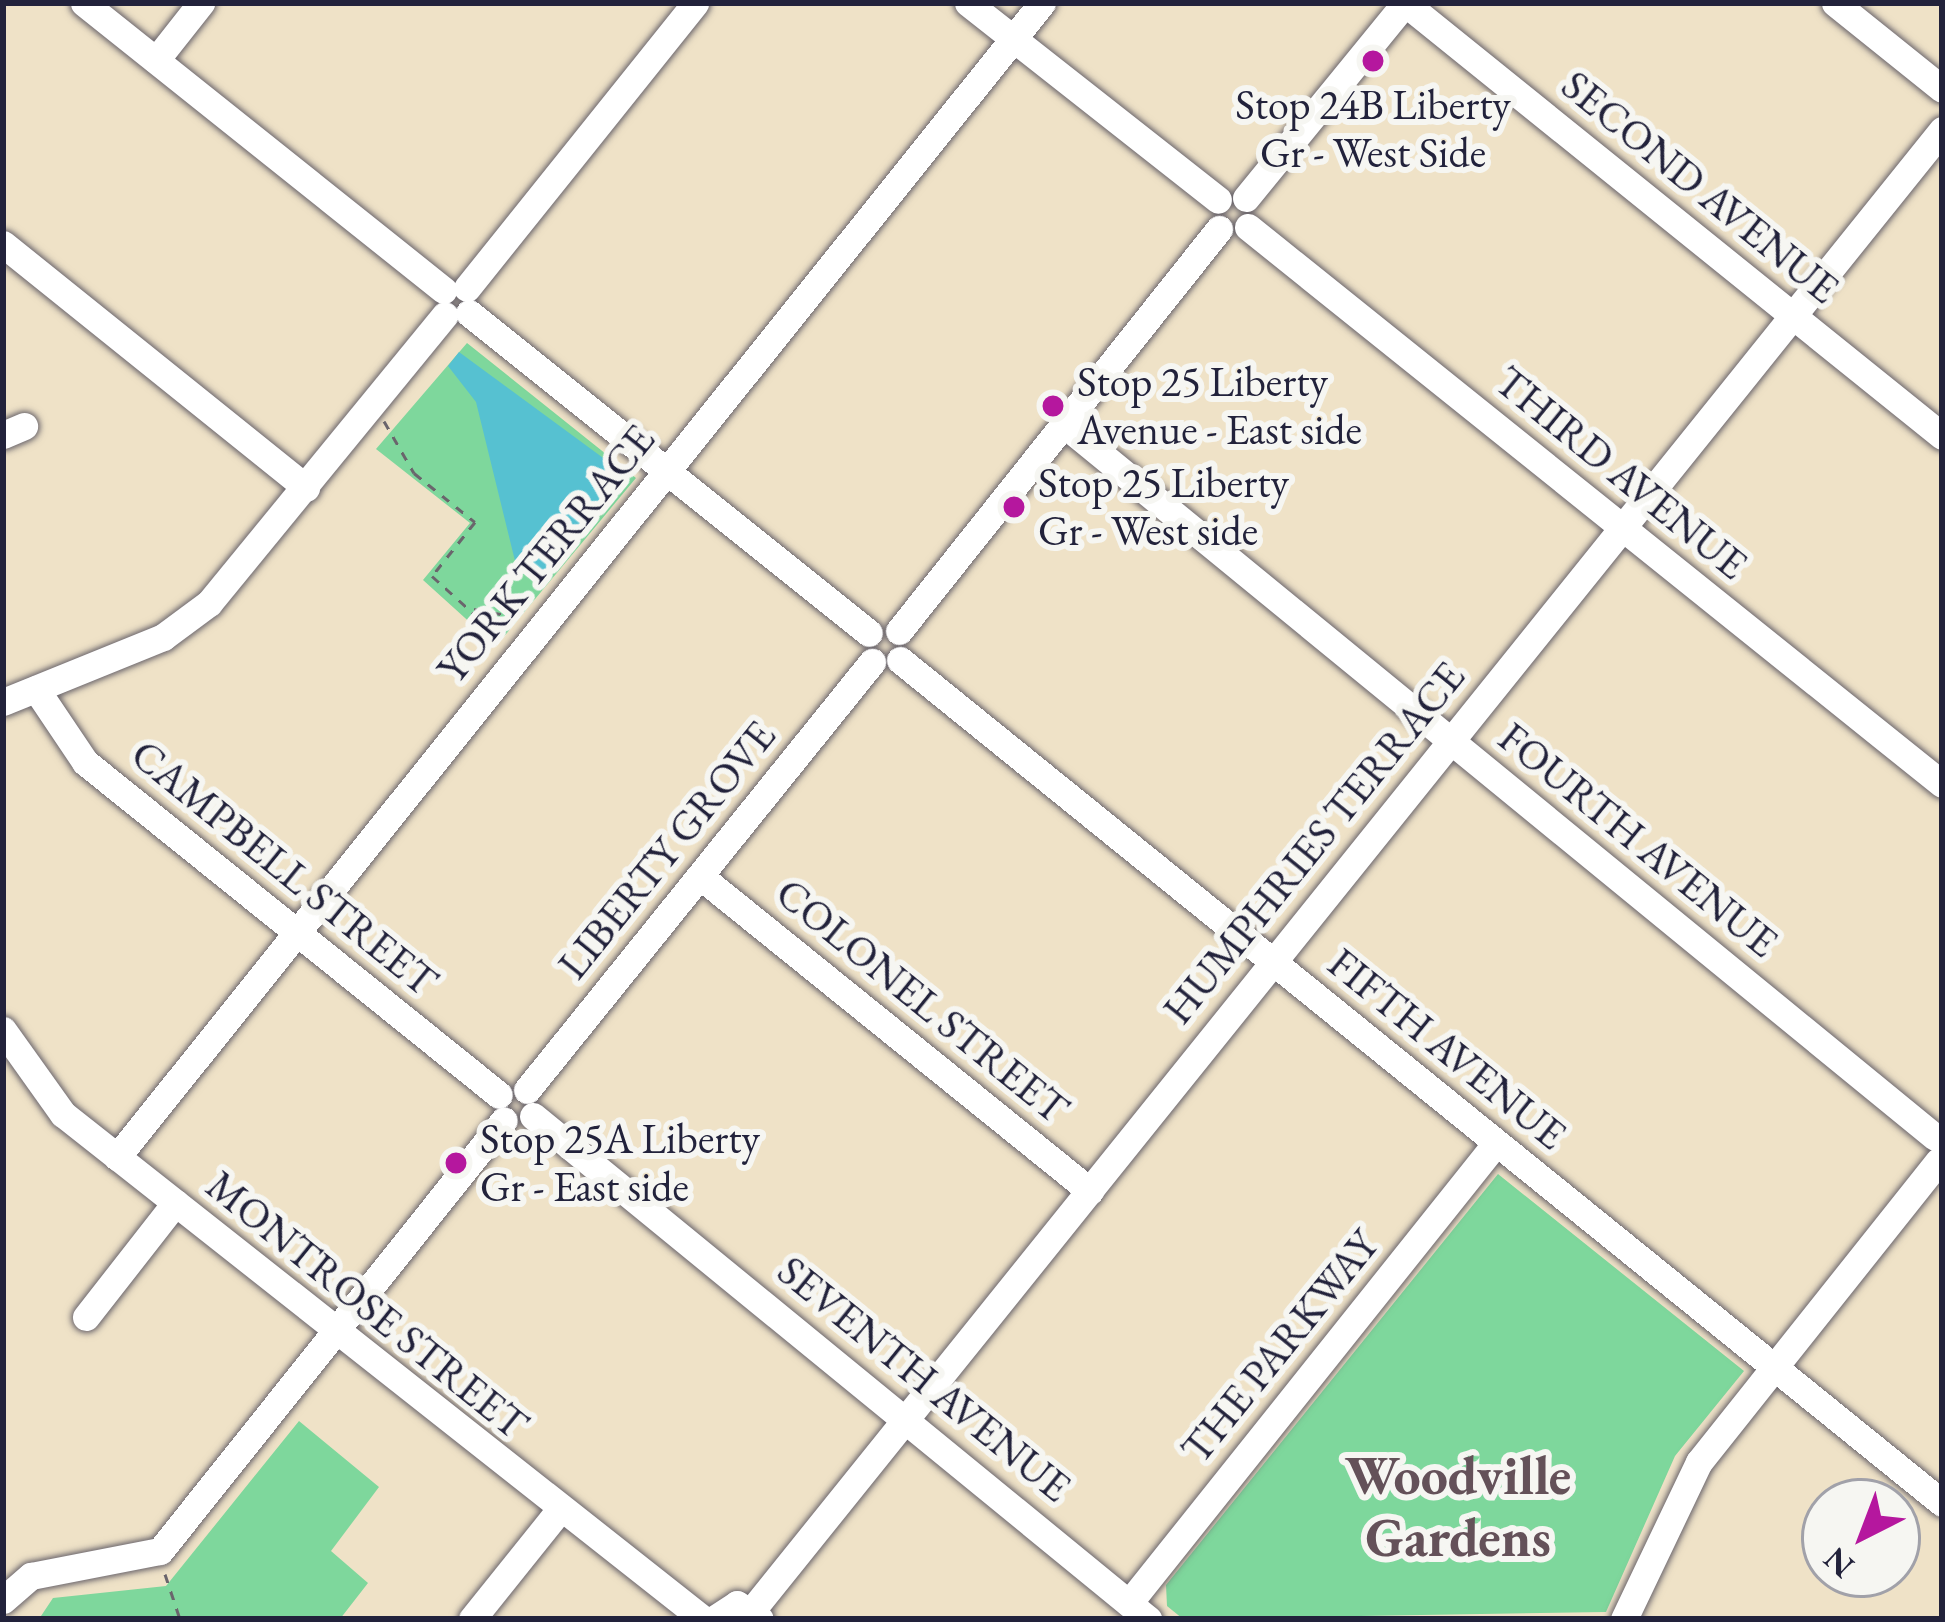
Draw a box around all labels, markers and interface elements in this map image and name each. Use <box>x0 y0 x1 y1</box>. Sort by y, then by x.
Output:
marker: Stop 24B Liberty Gr - West Side <box>1360 48 1386 74</box>
street label: SECOND AVENUE <box>1551 60 1849 314</box>
place label: Stop 24B Liberty Gr - West Side <box>1235 80 1511 178</box>
street label: THIRD AVENUE <box>1485 356 1757 590</box>
place label: Stop 25 Liberty Avenue - East side <box>1077 357 1362 455</box>
marker: Stop 25 Liberty Avenue - East side <box>1040 393 1066 419</box>
street label: YORK TERRACE <box>427 415 665 693</box>
place label: Stop 25 Liberty Gr - West side <box>1038 458 1289 556</box>
marker: Stop 25 Liberty Gr - West side <box>1001 494 1027 520</box>
street label: HUMPHRIES TERRACE <box>1153 652 1475 1034</box>
street label: LIBERTY GROVE <box>548 711 786 989</box>
street label: FOURTH AVENUE <box>1489 712 1787 968</box>
street label: CAMPBELL STREET <box>121 729 447 1007</box>
street label: COLONEL STREET <box>766 868 1078 1134</box>
street label: FIFTH AVENUE <box>1318 938 1576 1160</box>
place label: Stop 25A Liberty Gr - East side <box>480 1114 760 1212</box>
marker: Stop 25A Liberty Gr - East side <box>443 1150 469 1176</box>
street label: MONTROSE STREET <box>196 1160 538 1450</box>
street label: THE PARKWAY <box>1171 1221 1389 1473</box>
street label: SEVENTH AVENUE <box>767 1246 1081 1512</box>
district label: Woodville Gardens <box>1345 1443 1571 1570</box>
north arrow <box>1801 1478 1921 1598</box>
text: N <box>1814 1538 1863 1588</box>

